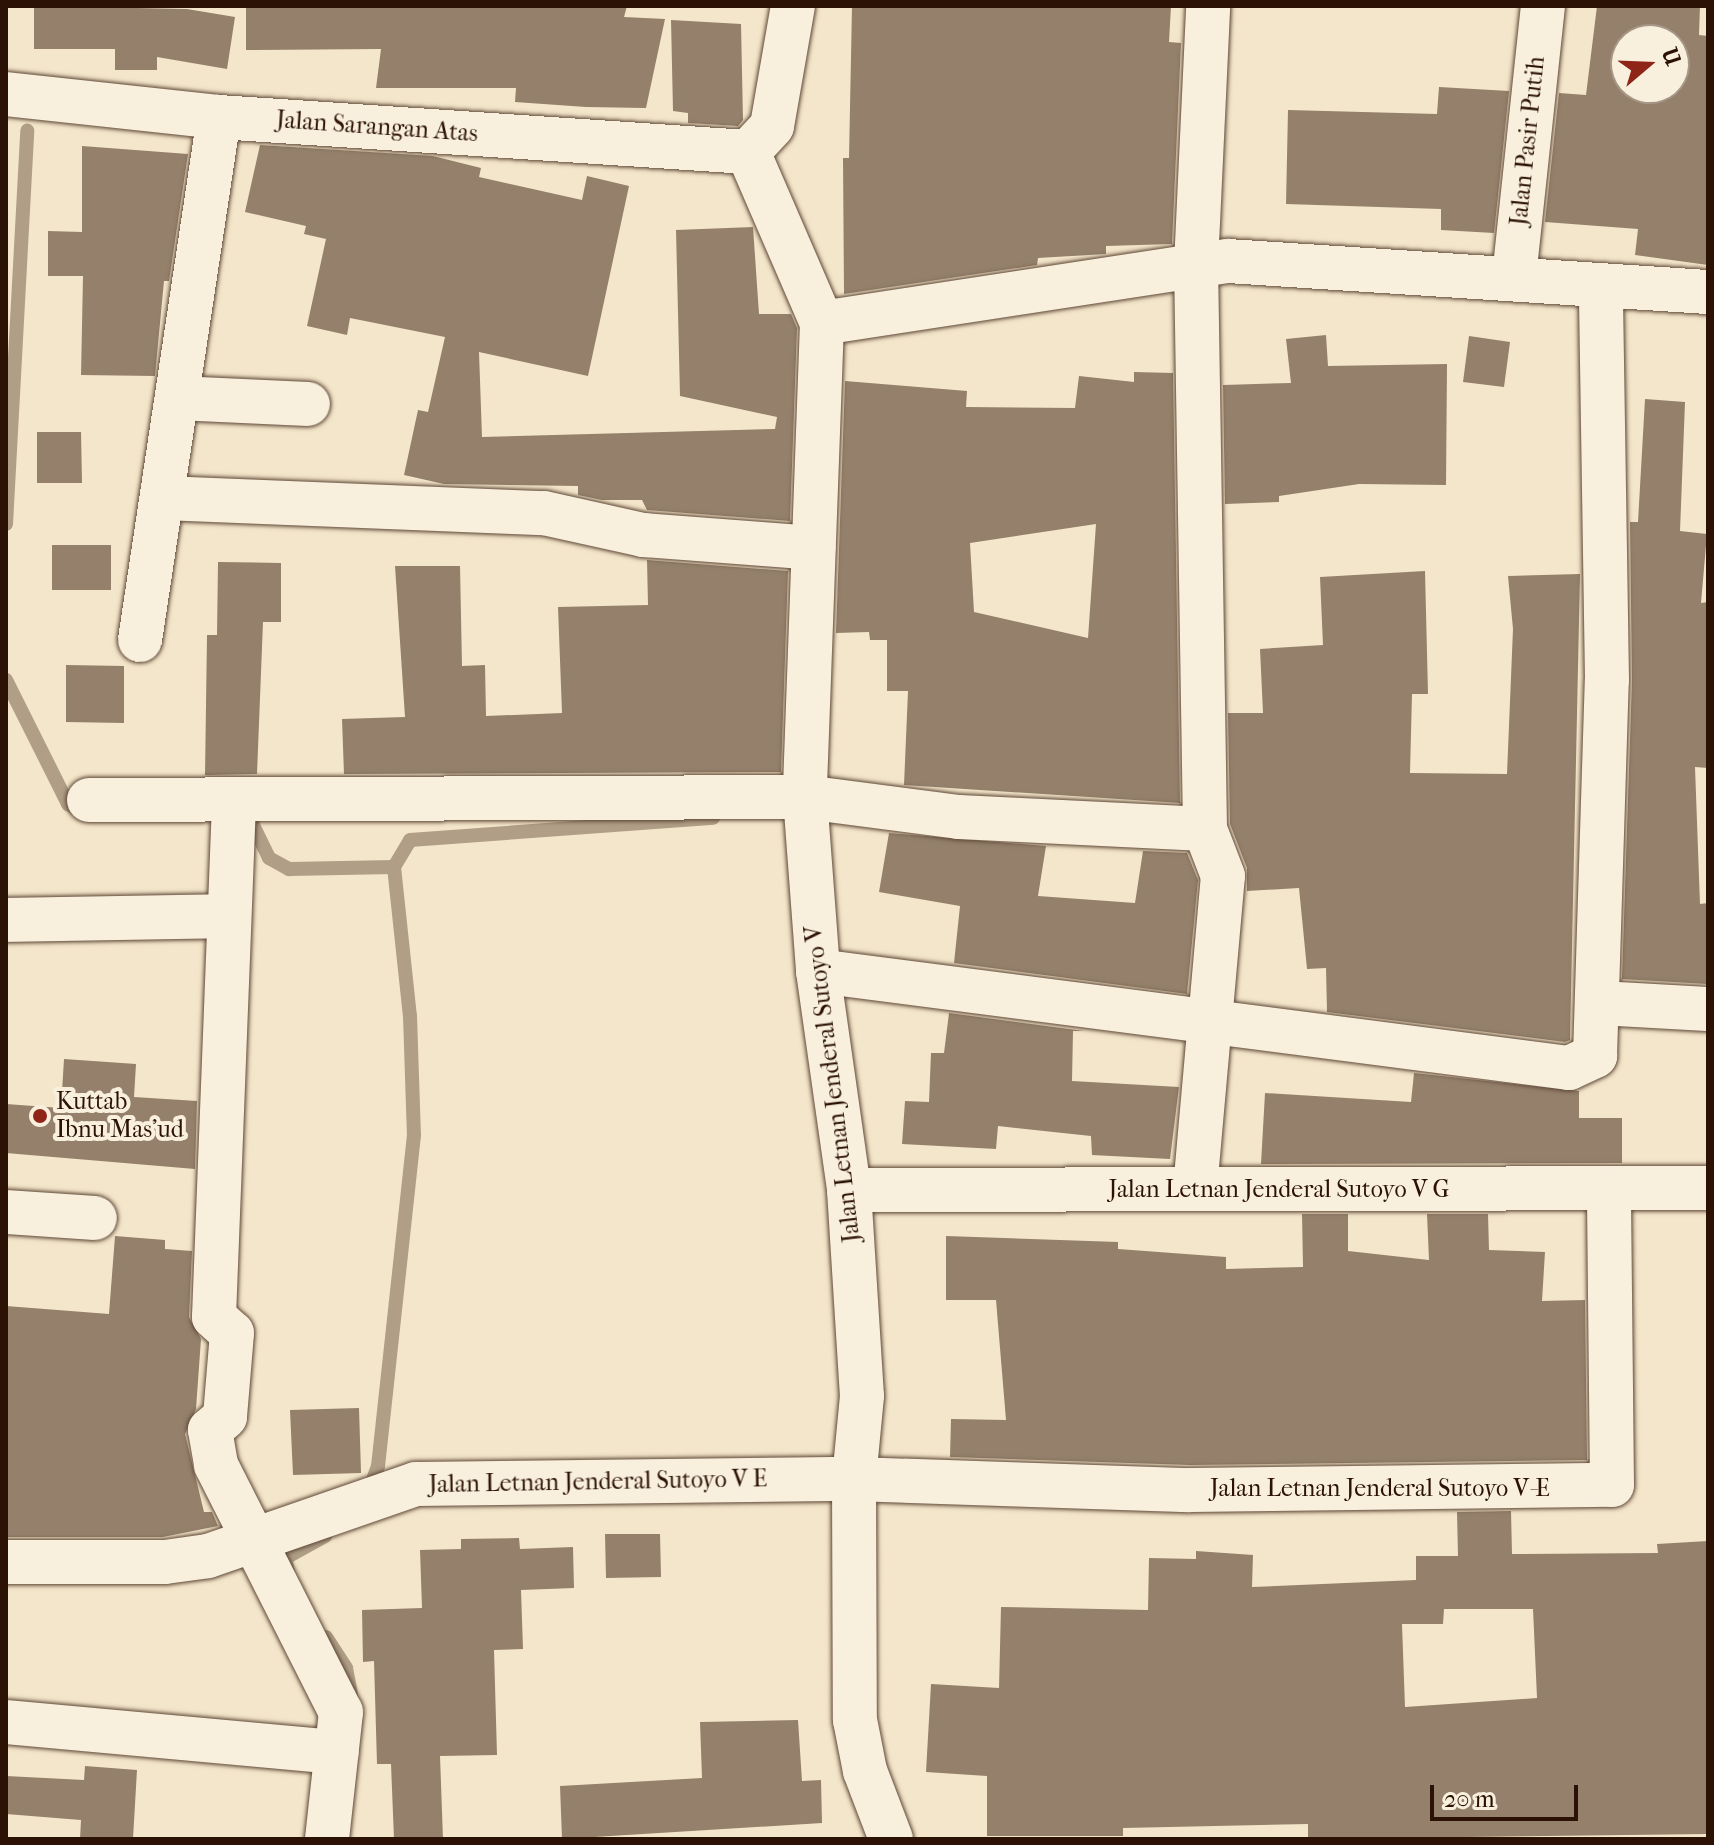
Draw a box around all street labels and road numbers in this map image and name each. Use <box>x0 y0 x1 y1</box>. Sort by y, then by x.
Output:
street label: Jalan Pasir Putih <box>1505 55 1551 227</box>
street label: Jalan Sarangan Atas <box>275 106 479 148</box>
street label: Jalan Letnan Jenderal Sutoyo V <box>799 924 867 1244</box>
street label: Jalan Letnan Jenderal Sutoyo V G <box>1108 1176 1450 1204</box>
street label: Jalan Letnan Jenderal Sutoyo V E <box>428 1465 768 1499</box>
street label: Jalan Letnan Jenderal Sutoyo V-E <box>1210 1475 1550 1503</box>

